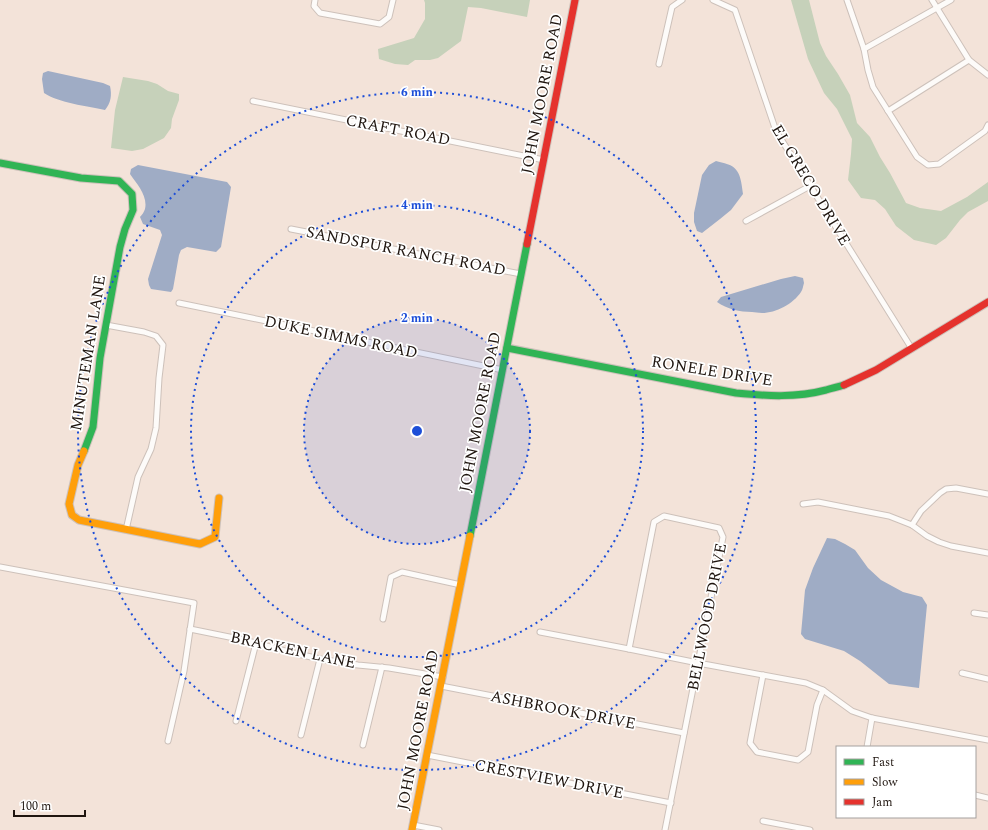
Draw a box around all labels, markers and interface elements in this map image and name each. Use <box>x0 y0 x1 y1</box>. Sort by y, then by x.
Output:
street label: JOHN MOORE ROAD <box>515 12 569 176</box>
text: 6 min <box>401 83 434 102</box>
street label: CRAFT ROAD <box>344 108 452 152</box>
street label: EL GRECO DRIVE <box>765 120 857 250</box>
text: 4 min <box>401 196 434 215</box>
street label: SANDSPUR RANCH ROAD <box>304 220 508 282</box>
street label: MINUTEMAN LANE <box>64 273 112 433</box>
street label: DUKE SIMMS ROAD <box>262 309 420 365</box>
text: 2 min <box>401 309 434 328</box>
street label: JOHN MOORE ROAD <box>453 330 507 494</box>
street label: RONELE DRIVE <box>650 350 774 392</box>
centre of rings <box>410 424 424 438</box>
street label: BELLWOOD DRIVE <box>681 541 733 693</box>
street label: BRACKEN LANE <box>228 625 358 675</box>
street label: JOHN MOORE ROAD <box>391 648 445 812</box>
street label: ASHBROOK DRIVE <box>488 684 638 736</box>
legend <box>836 746 976 818</box>
street label: CRESTVIEW DRIVE <box>472 753 626 805</box>
text: Fast <box>872 753 894 772</box>
text: Slow <box>872 773 898 792</box>
scale bar <box>14 792 85 818</box>
text: Jam <box>872 793 893 812</box>
text: 100 m <box>20 797 51 816</box>

